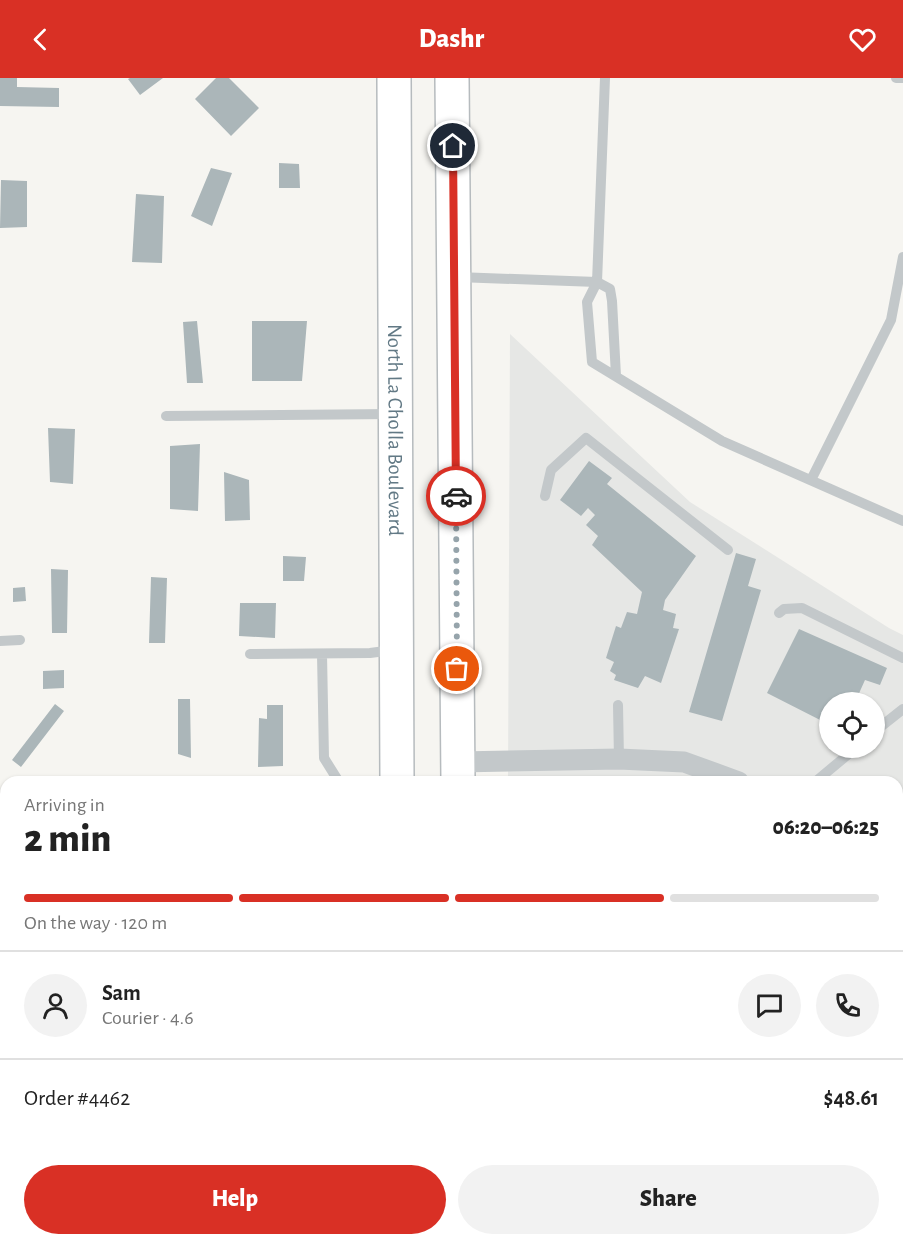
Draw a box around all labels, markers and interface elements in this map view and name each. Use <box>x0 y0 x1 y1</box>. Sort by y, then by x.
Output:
icon: back <box>24 23 57 56</box>
icon: heart <box>846 23 879 56</box>
text: Dashr <box>419 25 484 52</box>
pin <box>427 120 478 171</box>
icon: home <box>436 129 469 162</box>
street label: North La Cholla Boulevard <box>385 324 406 536</box>
courier <box>426 466 486 526</box>
icon: car <box>440 480 473 513</box>
pin <box>431 643 482 694</box>
icon: bag <box>440 652 473 685</box>
map controls <box>819 692 885 758</box>
button: locate <box>819 692 885 758</box>
text: Arriving in <box>24 795 105 815</box>
text: 06:20–06:25 <box>773 816 879 838</box>
text: 2 min <box>24 820 111 859</box>
text: On the way · 120 m <box>24 913 167 933</box>
button: person <box>24 974 87 1037</box>
button: chat <box>738 974 801 1037</box>
button: phone <box>816 974 879 1037</box>
text: Sam <box>102 982 141 1004</box>
text: Courier · 4.6 <box>102 1008 194 1028</box>
text: Order #4462 <box>24 1087 130 1109</box>
text: $48.61 <box>824 1087 879 1109</box>
button: Help <box>24 1165 446 1234</box>
button: Share <box>458 1165 879 1234</box>

